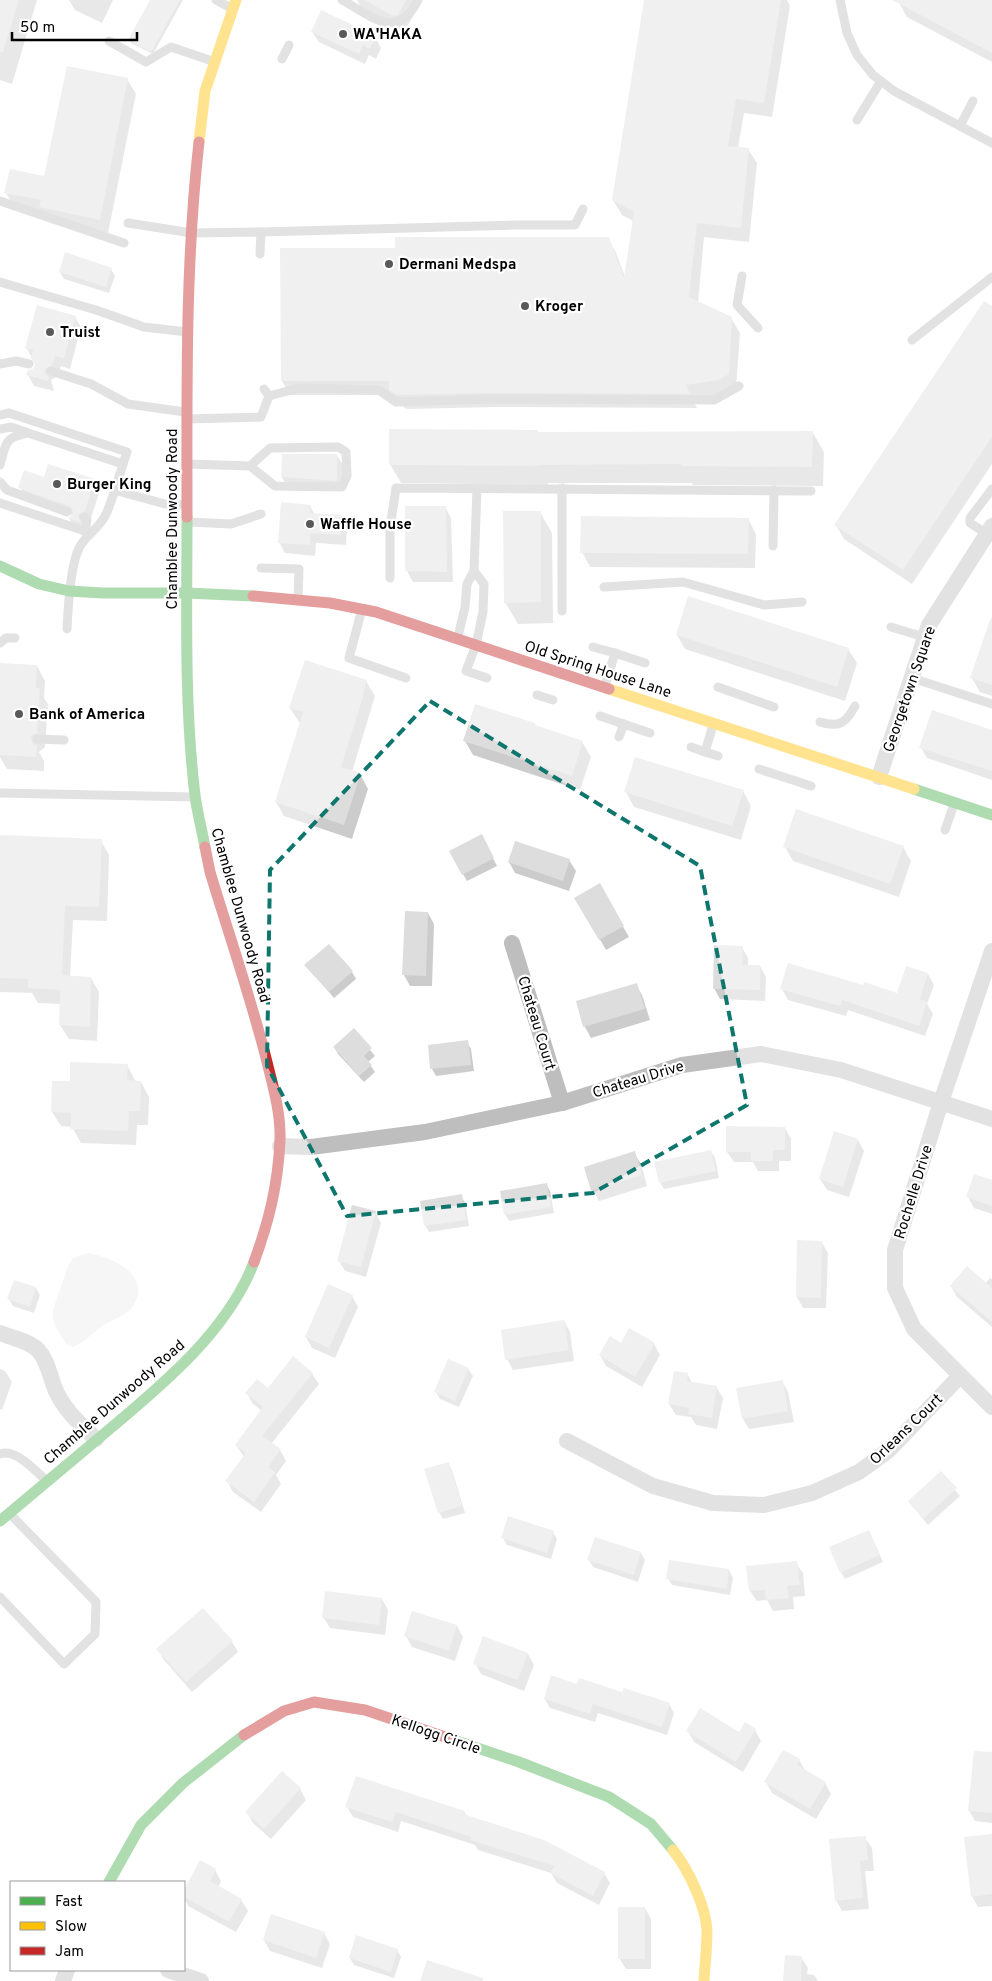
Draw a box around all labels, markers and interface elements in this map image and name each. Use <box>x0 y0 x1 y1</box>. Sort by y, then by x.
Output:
scale bar <box>12 10 138 42</box>
text: 50 m <box>20 19 55 38</box>
place label: WA'HAKA <box>353 26 422 45</box>
marker: WA'HAKA <box>337 28 349 40</box>
place label: Dermani Medspa <box>399 256 516 275</box>
marker: Dermani Medspa <box>383 258 395 270</box>
place label: Kroger <box>535 298 584 317</box>
marker: Kroger <box>519 300 531 312</box>
place label: Truist <box>60 324 101 343</box>
marker: Truist <box>44 326 56 338</box>
street label: Chamblee Dunwoody Road <box>164 429 183 609</box>
place label: Burger King <box>67 476 152 495</box>
marker: Burger King <box>51 478 63 490</box>
place label: Waffle House <box>320 516 412 535</box>
marker: Waffle House <box>304 518 316 530</box>
street label: Georgetown Square <box>880 624 941 755</box>
street label: Old Spring House Lane <box>522 638 673 703</box>
place label: Bank of America <box>29 706 145 725</box>
marker: Bank of America <box>13 708 25 720</box>
street label: Chamblee Dunwoody Road <box>206 826 274 1005</box>
street label: Chateau Court <box>512 974 559 1073</box>
street label: Chateau Drive <box>590 1057 687 1103</box>
street label: Rochelle Drive <box>891 1143 938 1242</box>
street label: Chamblee Dunwoody Road <box>41 1337 189 1470</box>
street label: Orleans Court <box>867 1391 948 1470</box>
street label: Kellogg Circle <box>389 1711 483 1760</box>
legend <box>10 1881 185 1971</box>
text: Fast <box>55 1893 83 1912</box>
text: Slow <box>55 1918 87 1937</box>
text: Jam <box>55 1943 84 1962</box>

